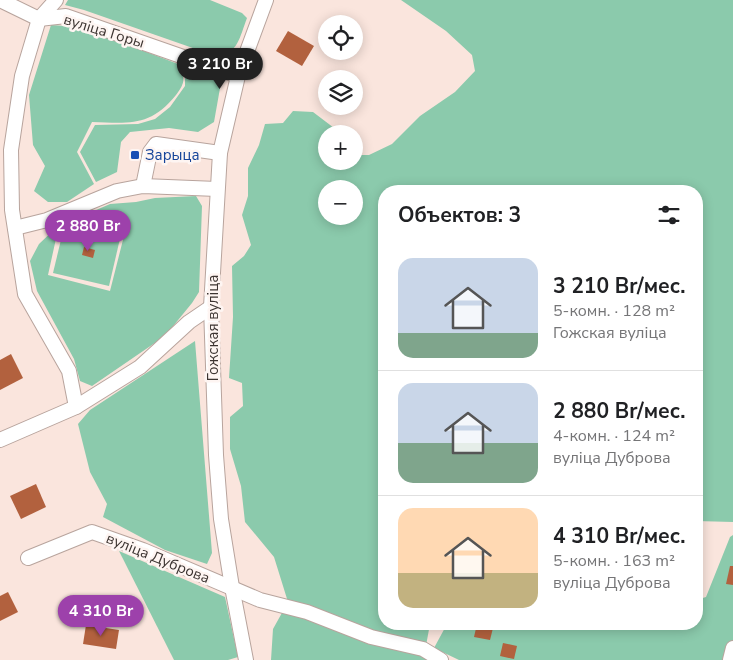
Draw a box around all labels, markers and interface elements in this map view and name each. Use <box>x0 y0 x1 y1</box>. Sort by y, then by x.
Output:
street label: вуліца Горы <box>61 9 147 53</box>
map controls <box>318 15 363 225</box>
button: locate <box>318 15 363 60</box>
pin: 3 210 Br <box>168 48 272 90</box>
text: 3 210 Br <box>188 53 252 75</box>
button: layers <box>318 70 363 115</box>
button: + <box>318 125 363 170</box>
place label: Зарыца <box>145 145 200 165</box>
marker: Зарыца <box>129 149 141 161</box>
button: − <box>318 180 363 225</box>
text: Объектов: 3 <box>398 201 521 229</box>
icon: filters <box>655 201 683 229</box>
pin: 2 880 Br <box>36 210 140 252</box>
text: 2 880 Br <box>56 215 120 237</box>
text: 3 210 Br/мес. <box>553 272 685 300</box>
street label: Гожская вуліца <box>203 275 223 381</box>
icon: home <box>438 278 498 338</box>
text: 5-комн. · 128 m² <box>553 300 675 322</box>
text: Гожская вуліца <box>553 322 667 344</box>
text: 2 880 Br/мес. <box>553 397 685 425</box>
icon: home <box>438 403 498 463</box>
text: 4-комн. · 124 m² <box>553 425 675 447</box>
text: вуліца Дуброва <box>553 447 671 469</box>
text: 4 310 Br/мес. <box>553 522 685 550</box>
street label: вуліца Дуброва <box>103 528 213 588</box>
icon: home <box>438 528 498 588</box>
text: 5-комн. · 163 m² <box>553 550 675 572</box>
text: вуліца Дуброва <box>553 572 671 594</box>
pin: 4 310 Br <box>49 594 153 637</box>
text: 4 310 Br <box>69 600 133 622</box>

